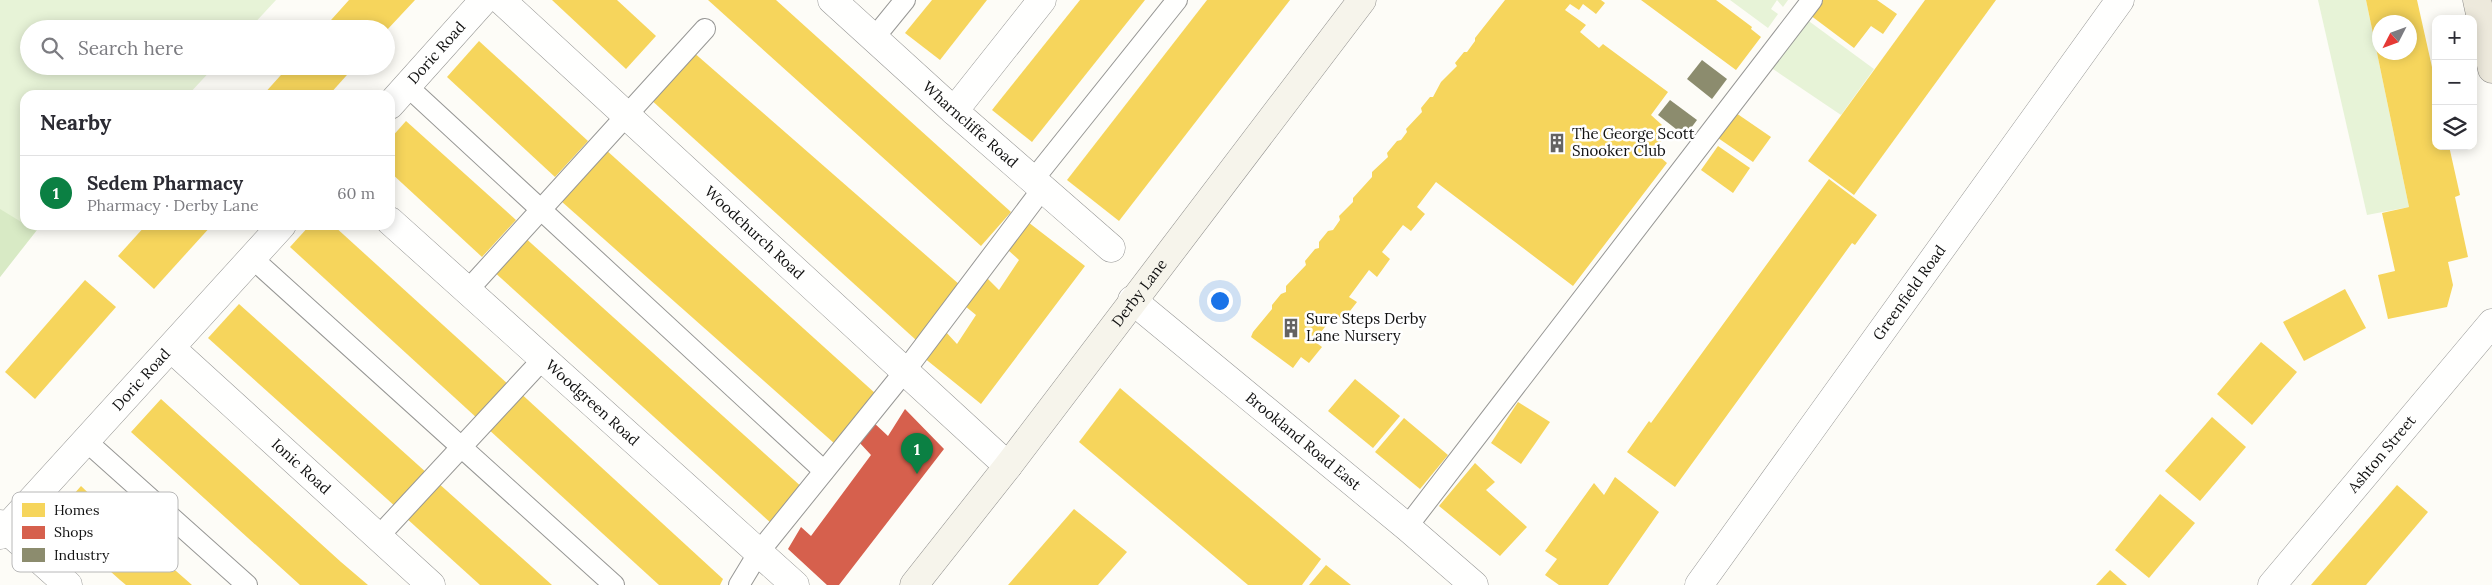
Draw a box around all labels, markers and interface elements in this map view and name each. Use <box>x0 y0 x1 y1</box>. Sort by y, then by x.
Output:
north arrow <box>2372 15 2417 60</box>
map controls <box>2432 15 2477 150</box>
button: + <box>2432 15 2477 60</box>
street label: Doric Road <box>403 17 469 88</box>
search box <box>20 20 395 75</box>
icon: search <box>38 34 66 62</box>
text: Search here <box>78 36 184 60</box>
button: − <box>2432 60 2477 105</box>
street label: Wharncliffe Road <box>919 77 1022 171</box>
button: layers <box>2432 105 2477 150</box>
text: Nearby <box>40 109 111 136</box>
place label: The George Scott Snooker Club <box>1572 124 1695 160</box>
building icon: The George Scott Snooker Club <box>1546 132 1568 154</box>
text: Sedem Pharmacy <box>87 171 243 195</box>
street label: Woodchurch Road <box>701 182 809 283</box>
text: 1 <box>53 183 59 203</box>
text: 60 m <box>337 183 375 203</box>
text: Pharmacy · Derby Lane <box>87 195 259 215</box>
street label: Greenfield Road <box>1868 241 1949 344</box>
street label: Derby Lane <box>1107 255 1171 330</box>
your location <box>1207 288 1233 314</box>
place label: Sure Steps Derby Lane Nursery <box>1306 309 1426 345</box>
building icon: Sure Steps Derby Lane Nursery <box>1280 317 1302 339</box>
street label: Doric Road <box>108 344 174 414</box>
street label: Woodgreen Road <box>542 355 644 450</box>
street label: Brookland Road East <box>1242 388 1365 494</box>
street label: Ashton Street <box>2343 411 2420 497</box>
pin: 1 <box>901 433 933 474</box>
street label: Ionic Road <box>268 434 335 498</box>
legend <box>12 492 178 572</box>
text: Homes <box>54 501 99 519</box>
text: Shops <box>54 523 93 541</box>
text: Industry <box>54 546 110 564</box>

